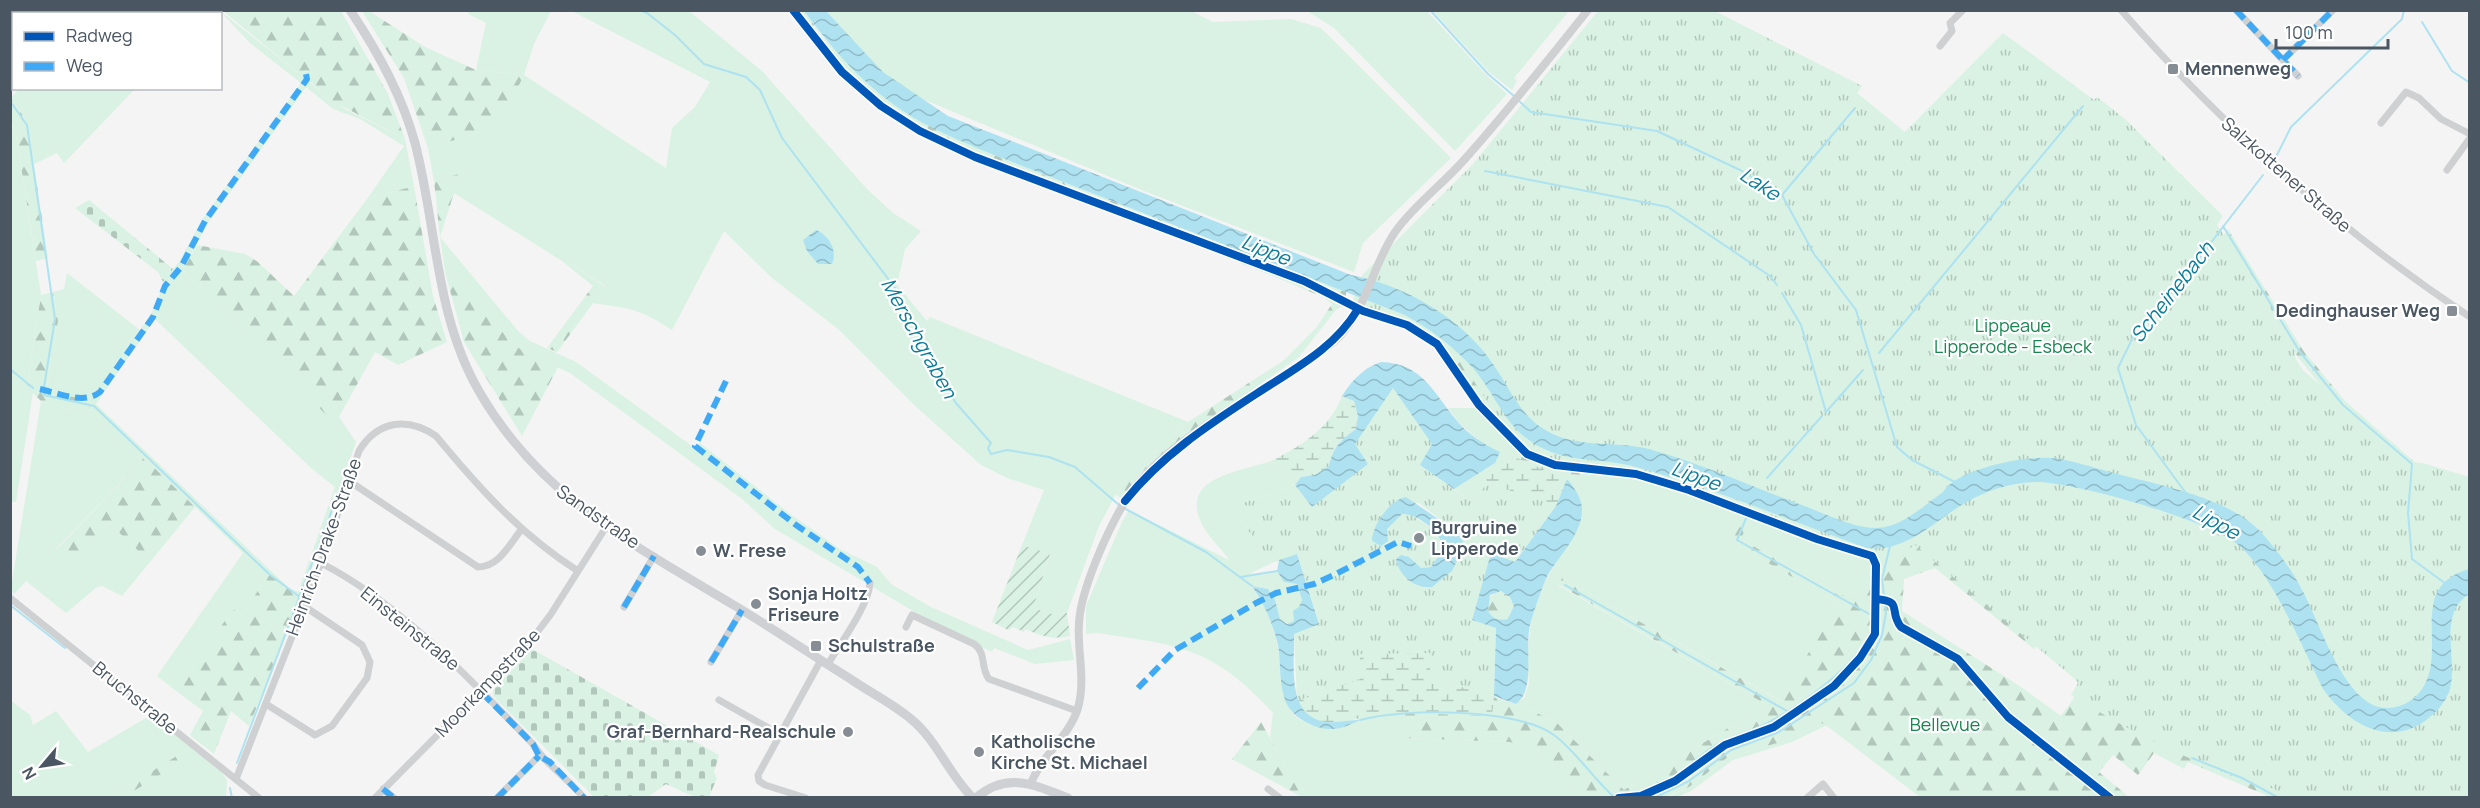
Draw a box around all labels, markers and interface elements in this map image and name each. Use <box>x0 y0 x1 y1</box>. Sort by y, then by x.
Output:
legend <box>12 12 222 90</box>
scale bar <box>2276 12 2388 50</box>
text: 100 m <box>2285 20 2333 44</box>
text: Radweg <box>66 23 133 47</box>
text: Weg <box>66 53 103 77</box>
place label: Mennenweg <box>2185 56 2291 80</box>
marker: Mennenweg <box>2166 62 2180 76</box>
street label: Salzkottener Straße <box>2217 111 2357 237</box>
water label: Lake <box>1735 161 1787 207</box>
water label: Lippe <box>1238 228 1296 272</box>
water label: Scheinebach <box>2124 235 2220 348</box>
water label: Merschgraben <box>875 273 964 404</box>
place label: Dedinghauser Weg <box>2275 298 2440 322</box>
marker: Dedinghauser Weg <box>2445 304 2459 318</box>
park label: Lippeaue Lipperode - Esbeck <box>1934 313 2093 358</box>
street label: Heinrich-Drake-Straße <box>280 454 366 639</box>
water label: Lippe <box>1668 454 1726 497</box>
street label: Sandstraße <box>552 479 645 554</box>
water label: Lippe <box>2188 498 2246 546</box>
place label: Burgruine Lipperode <box>1431 515 1519 560</box>
marker: Burgruine Lipperode <box>1412 531 1426 545</box>
place label: W. Frese <box>713 538 787 562</box>
marker: W. Frese <box>694 544 708 558</box>
street label: Einsteinstraße <box>356 581 465 676</box>
place label: Sonja Holtz Friseure <box>768 581 868 626</box>
marker: Sonja Holtz Friseure <box>749 597 763 611</box>
street label: Moorkampstraße <box>429 623 545 742</box>
place label: Schulstraße <box>828 633 935 657</box>
marker: Schulstraße <box>809 639 823 653</box>
street label: Bruchstraße <box>88 656 183 739</box>
park label: Bellevue <box>1910 712 1980 736</box>
place label: Graf-Bernhard-Realschule <box>607 719 836 743</box>
marker: Graf-Bernhard-Realschule <box>841 725 855 739</box>
place label: Katholische Kirche St. Michael <box>991 729 1148 774</box>
north arrow <box>12 736 72 796</box>
marker: Katholische Kirche St. Michael <box>972 745 986 759</box>
text: N <box>16 763 41 784</box>

